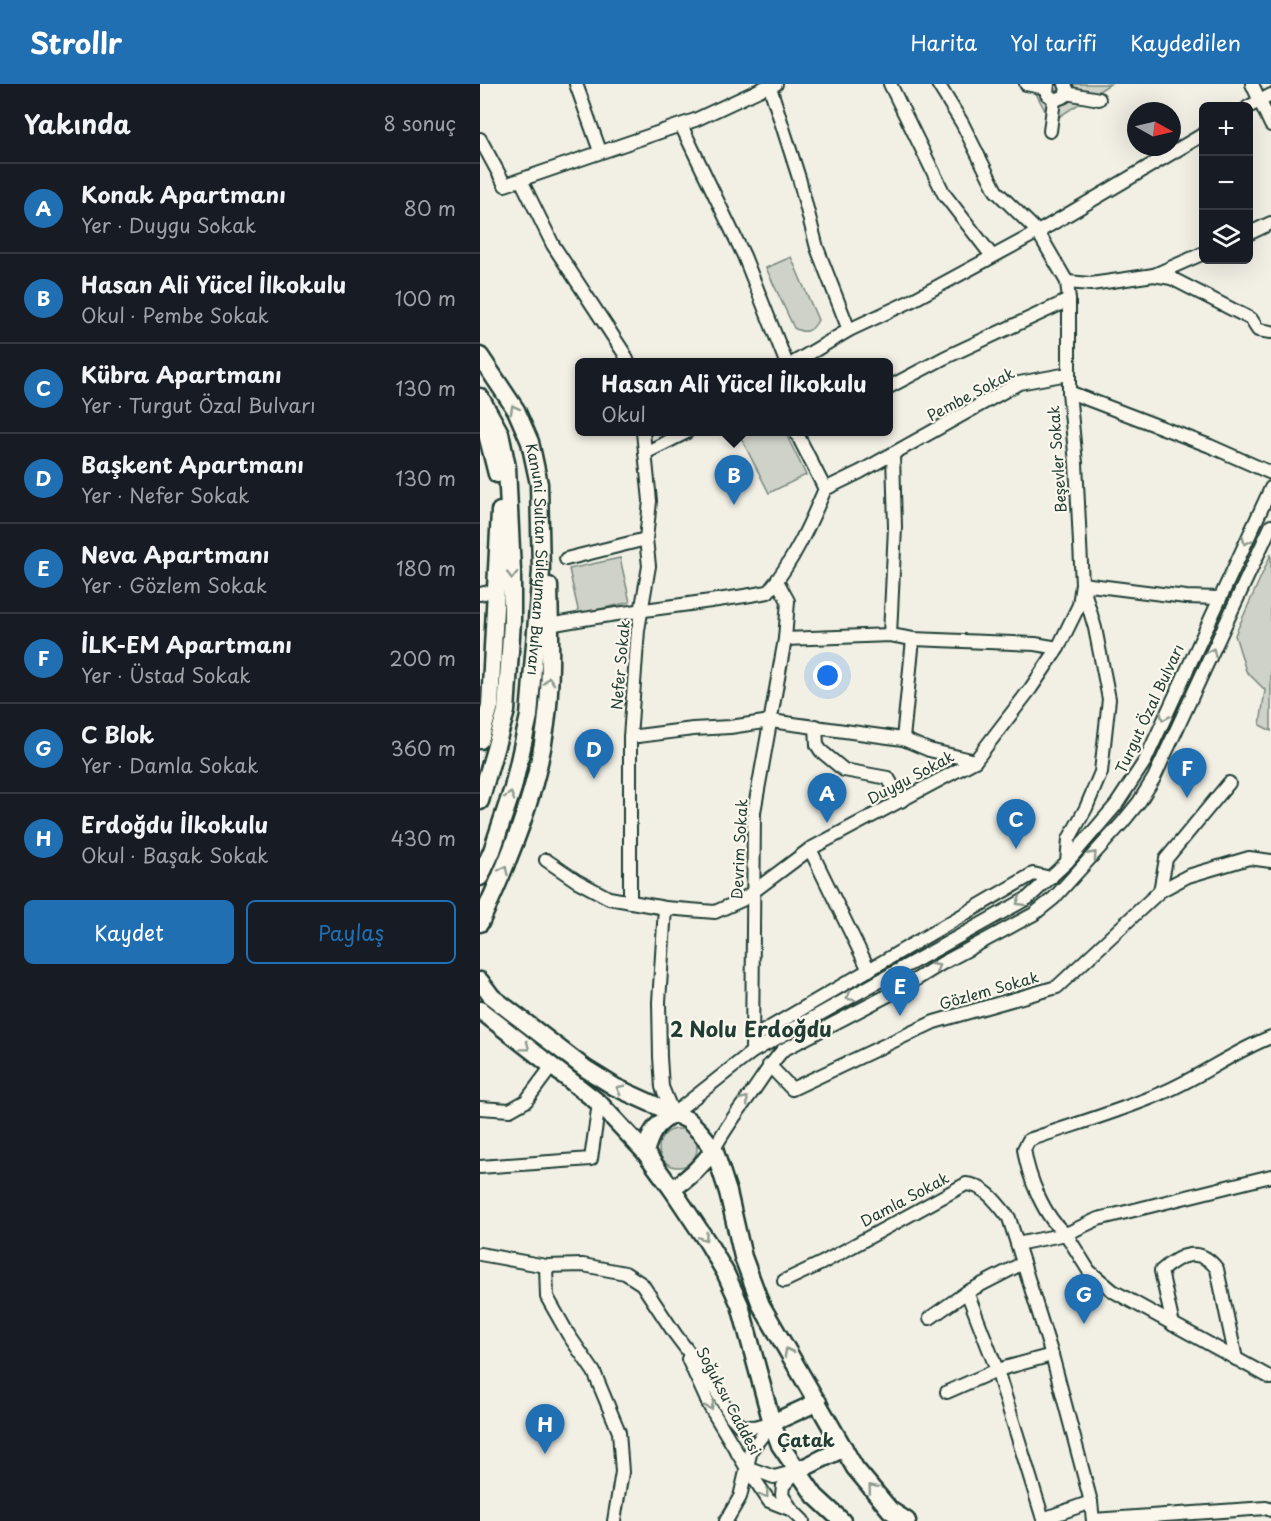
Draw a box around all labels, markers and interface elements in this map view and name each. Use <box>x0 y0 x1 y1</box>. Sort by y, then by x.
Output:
text: Strollr <box>30 21 122 64</box>
text: Harita <box>910 26 977 58</box>
text: Yol tarifi <box>1010 26 1097 58</box>
text: Kaydedilen <box>1130 26 1241 58</box>
north arrow <box>1127 102 1181 156</box>
map controls <box>1199 102 1253 264</box>
button: + <box>1199 102 1253 156</box>
text: Yakında <box>24 104 131 143</box>
text: 8 sonuç <box>383 108 456 138</box>
button: − <box>1199 156 1253 210</box>
text: Konak Apartmanı <box>81 177 286 210</box>
text: A <box>36 193 51 223</box>
text: 80 m <box>404 193 456 223</box>
text: Yer · Duygu Sokak <box>81 210 256 240</box>
button: layers <box>1199 210 1253 264</box>
text: Hasan Ali Yücel İlkokulu <box>81 267 346 300</box>
text: B <box>37 283 50 313</box>
text: 100 m <box>395 283 456 313</box>
text: Okul · Pembe Sokak <box>81 300 269 330</box>
text: Kübra Apartmanı <box>81 357 282 390</box>
popup <box>575 358 893 436</box>
street label: Pembe Sokak <box>922 361 1019 426</box>
text: Hasan Ali Yücel İlkokulu <box>601 366 867 399</box>
text: C <box>36 373 51 403</box>
text: 130 m <box>396 373 456 403</box>
text: Yer · Turgut Özal Bulvarı <box>81 390 316 420</box>
text: Okul <box>601 399 646 429</box>
street label: Beşevler Sokak <box>1041 404 1072 514</box>
one-way arrow <box>510 405 521 415</box>
street label: Kanuni Sultan Süleyman Bulvarı <box>521 441 554 677</box>
text: Başkent Apartmanı <box>81 447 304 480</box>
pin: B <box>714 456 754 505</box>
text: D <box>36 463 51 493</box>
text: 130 m <box>396 463 456 493</box>
text: Yer · Nefer Sokak <box>81 480 249 510</box>
one-way arrow <box>1242 534 1253 545</box>
text: Neva Apartmanı <box>81 537 269 570</box>
text: E <box>37 553 50 583</box>
text: 180 m <box>396 553 456 583</box>
text: Yer · Gözlem Sokak <box>81 570 267 600</box>
one-way arrow <box>506 571 518 580</box>
street label: Nefer Sokak <box>604 619 635 711</box>
text: İLK-EM Apartmanı <box>81 627 292 660</box>
street label: Turgut Özal Bulvarı <box>1109 640 1189 777</box>
text: F <box>38 643 49 673</box>
text: 200 m <box>389 643 456 673</box>
one-way arrow <box>1204 648 1216 659</box>
text: Yer · Üstad Sokak <box>81 660 251 690</box>
your location <box>813 661 842 690</box>
one-way arrow <box>542 677 555 686</box>
one-way arrow <box>1159 711 1171 722</box>
text: C Blok <box>81 717 154 750</box>
pin: D <box>574 730 614 779</box>
text: G <box>35 733 52 763</box>
text: 360 m <box>390 733 456 763</box>
street label: Duygu Sokak <box>863 744 958 809</box>
pin: F <box>1168 748 1206 798</box>
text: Yer · Damla Sokak <box>81 750 258 780</box>
pin: A <box>808 774 846 823</box>
one-way arrow <box>503 791 515 802</box>
street label: Devrim Sokak <box>724 798 753 900</box>
pin: C <box>996 800 1036 849</box>
text: Erdoğdu İlkokulu <box>81 807 268 840</box>
text: H <box>36 823 51 853</box>
text: 430 m <box>391 823 456 853</box>
text: Okul · Başak Sokak <box>81 840 269 870</box>
one-way arrow <box>1086 852 1097 862</box>
one-way arrow <box>497 865 509 876</box>
one-way arrow <box>1016 895 1026 906</box>
button: Kaydet <box>24 900 234 964</box>
button: Paylaş <box>246 900 456 964</box>
one-way arrow <box>930 963 940 974</box>
street label: Gözlem Sokak <box>936 964 1041 1015</box>
pin: E <box>880 966 920 1016</box>
one-way arrow <box>846 990 856 1001</box>
district label: 2 Nolu Erdoğdu <box>670 1012 832 1044</box>
one-way arrow <box>519 1039 530 1050</box>
one-way arrow <box>616 1085 627 1097</box>
one-way arrow <box>738 1096 749 1107</box>
street label: Damla Sokak <box>856 1165 953 1232</box>
one-way arrow <box>697 1231 708 1242</box>
pin: G <box>1064 1274 1104 1324</box>
street label: Soğuksu Caddesi <box>691 1342 768 1458</box>
one-way arrow <box>784 1348 795 1358</box>
one-way arrow <box>703 1399 714 1410</box>
pin: H <box>526 1404 564 1454</box>
district label: Çatak <box>777 1426 835 1453</box>
one-way arrow <box>868 1484 879 1495</box>
one-way arrow <box>758 1487 769 1498</box>

